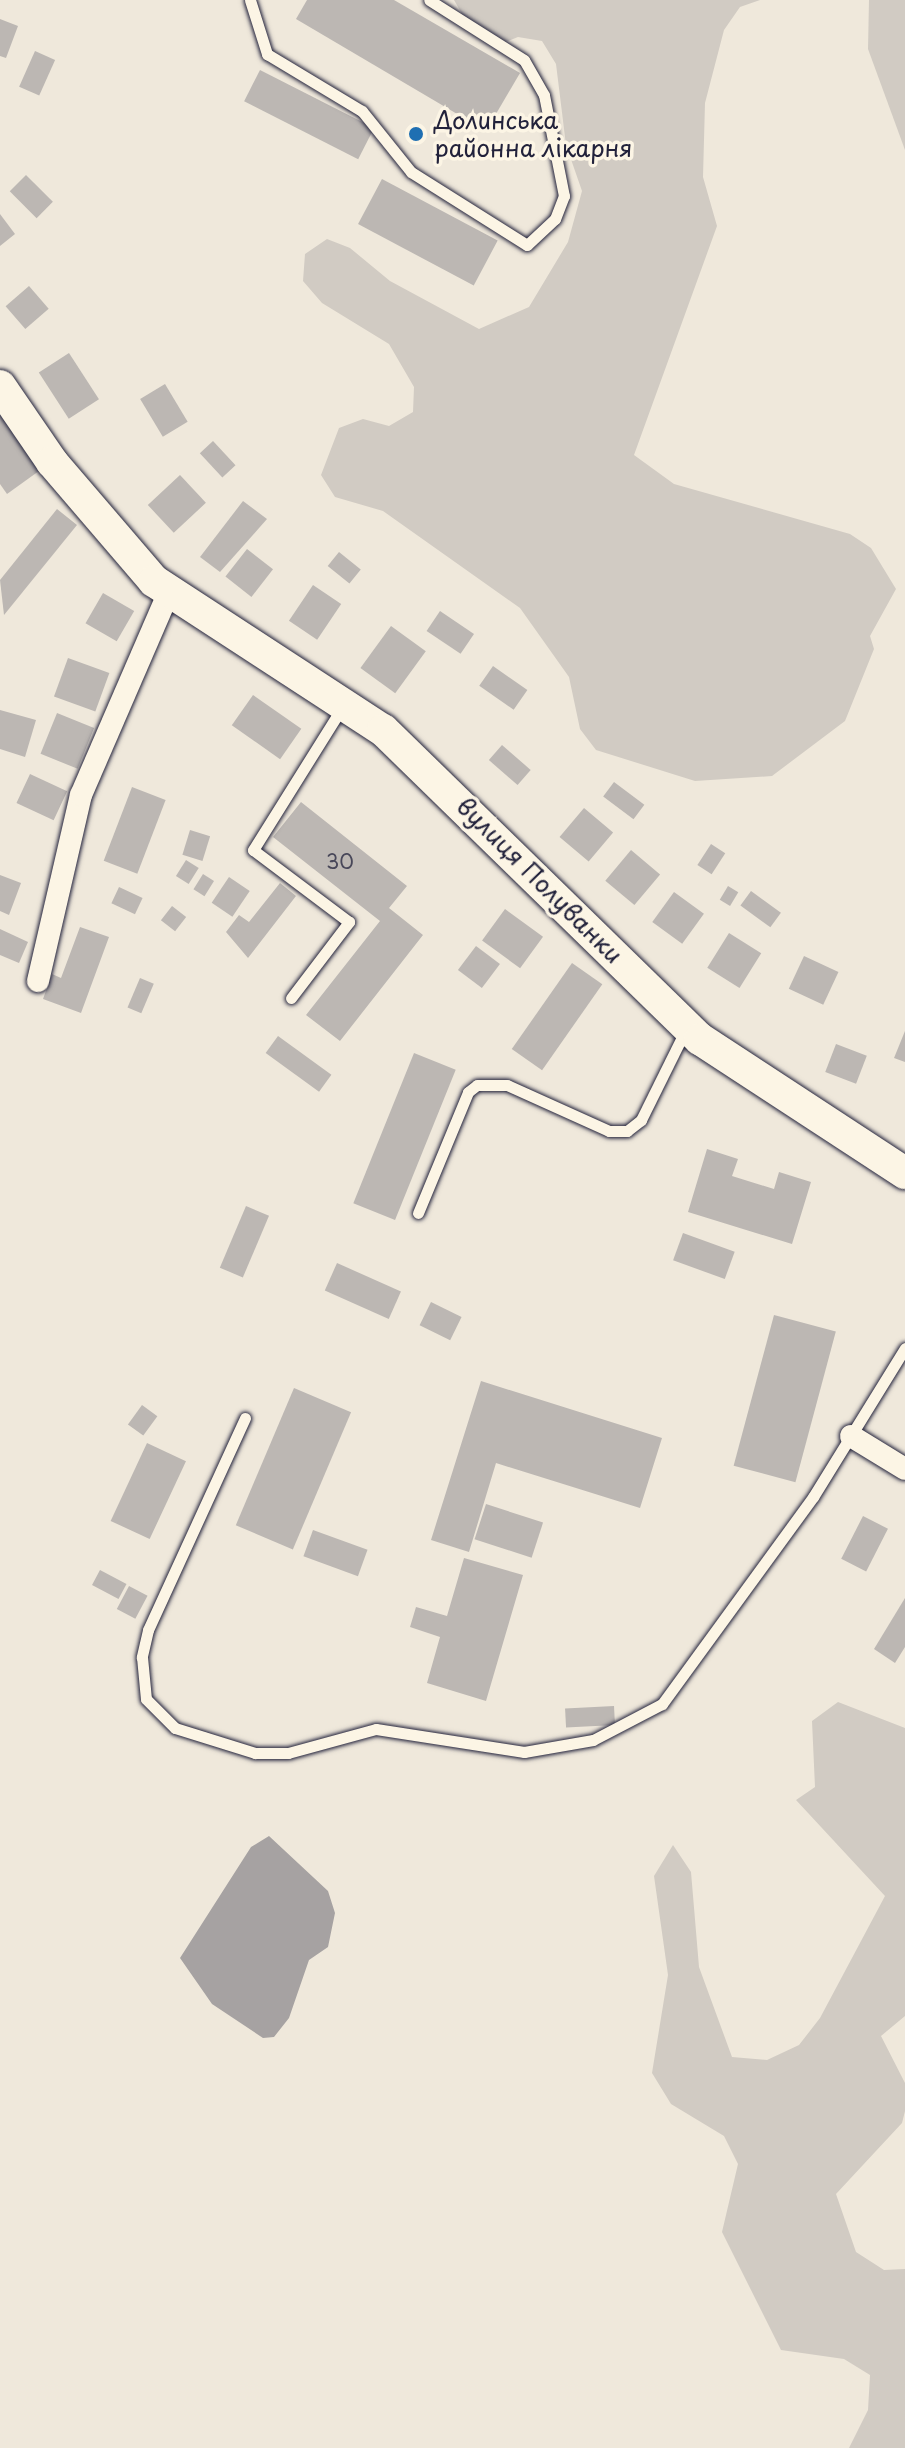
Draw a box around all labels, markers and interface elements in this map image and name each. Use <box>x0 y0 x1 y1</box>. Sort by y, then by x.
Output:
place label: Долинська районна лікарня <box>434 106 633 162</box>
marker: Долинська районна лікарня <box>405 123 427 145</box>
street label: вулиця Полуванки <box>451 791 629 969</box>
house number: 30 <box>326 849 354 873</box>

